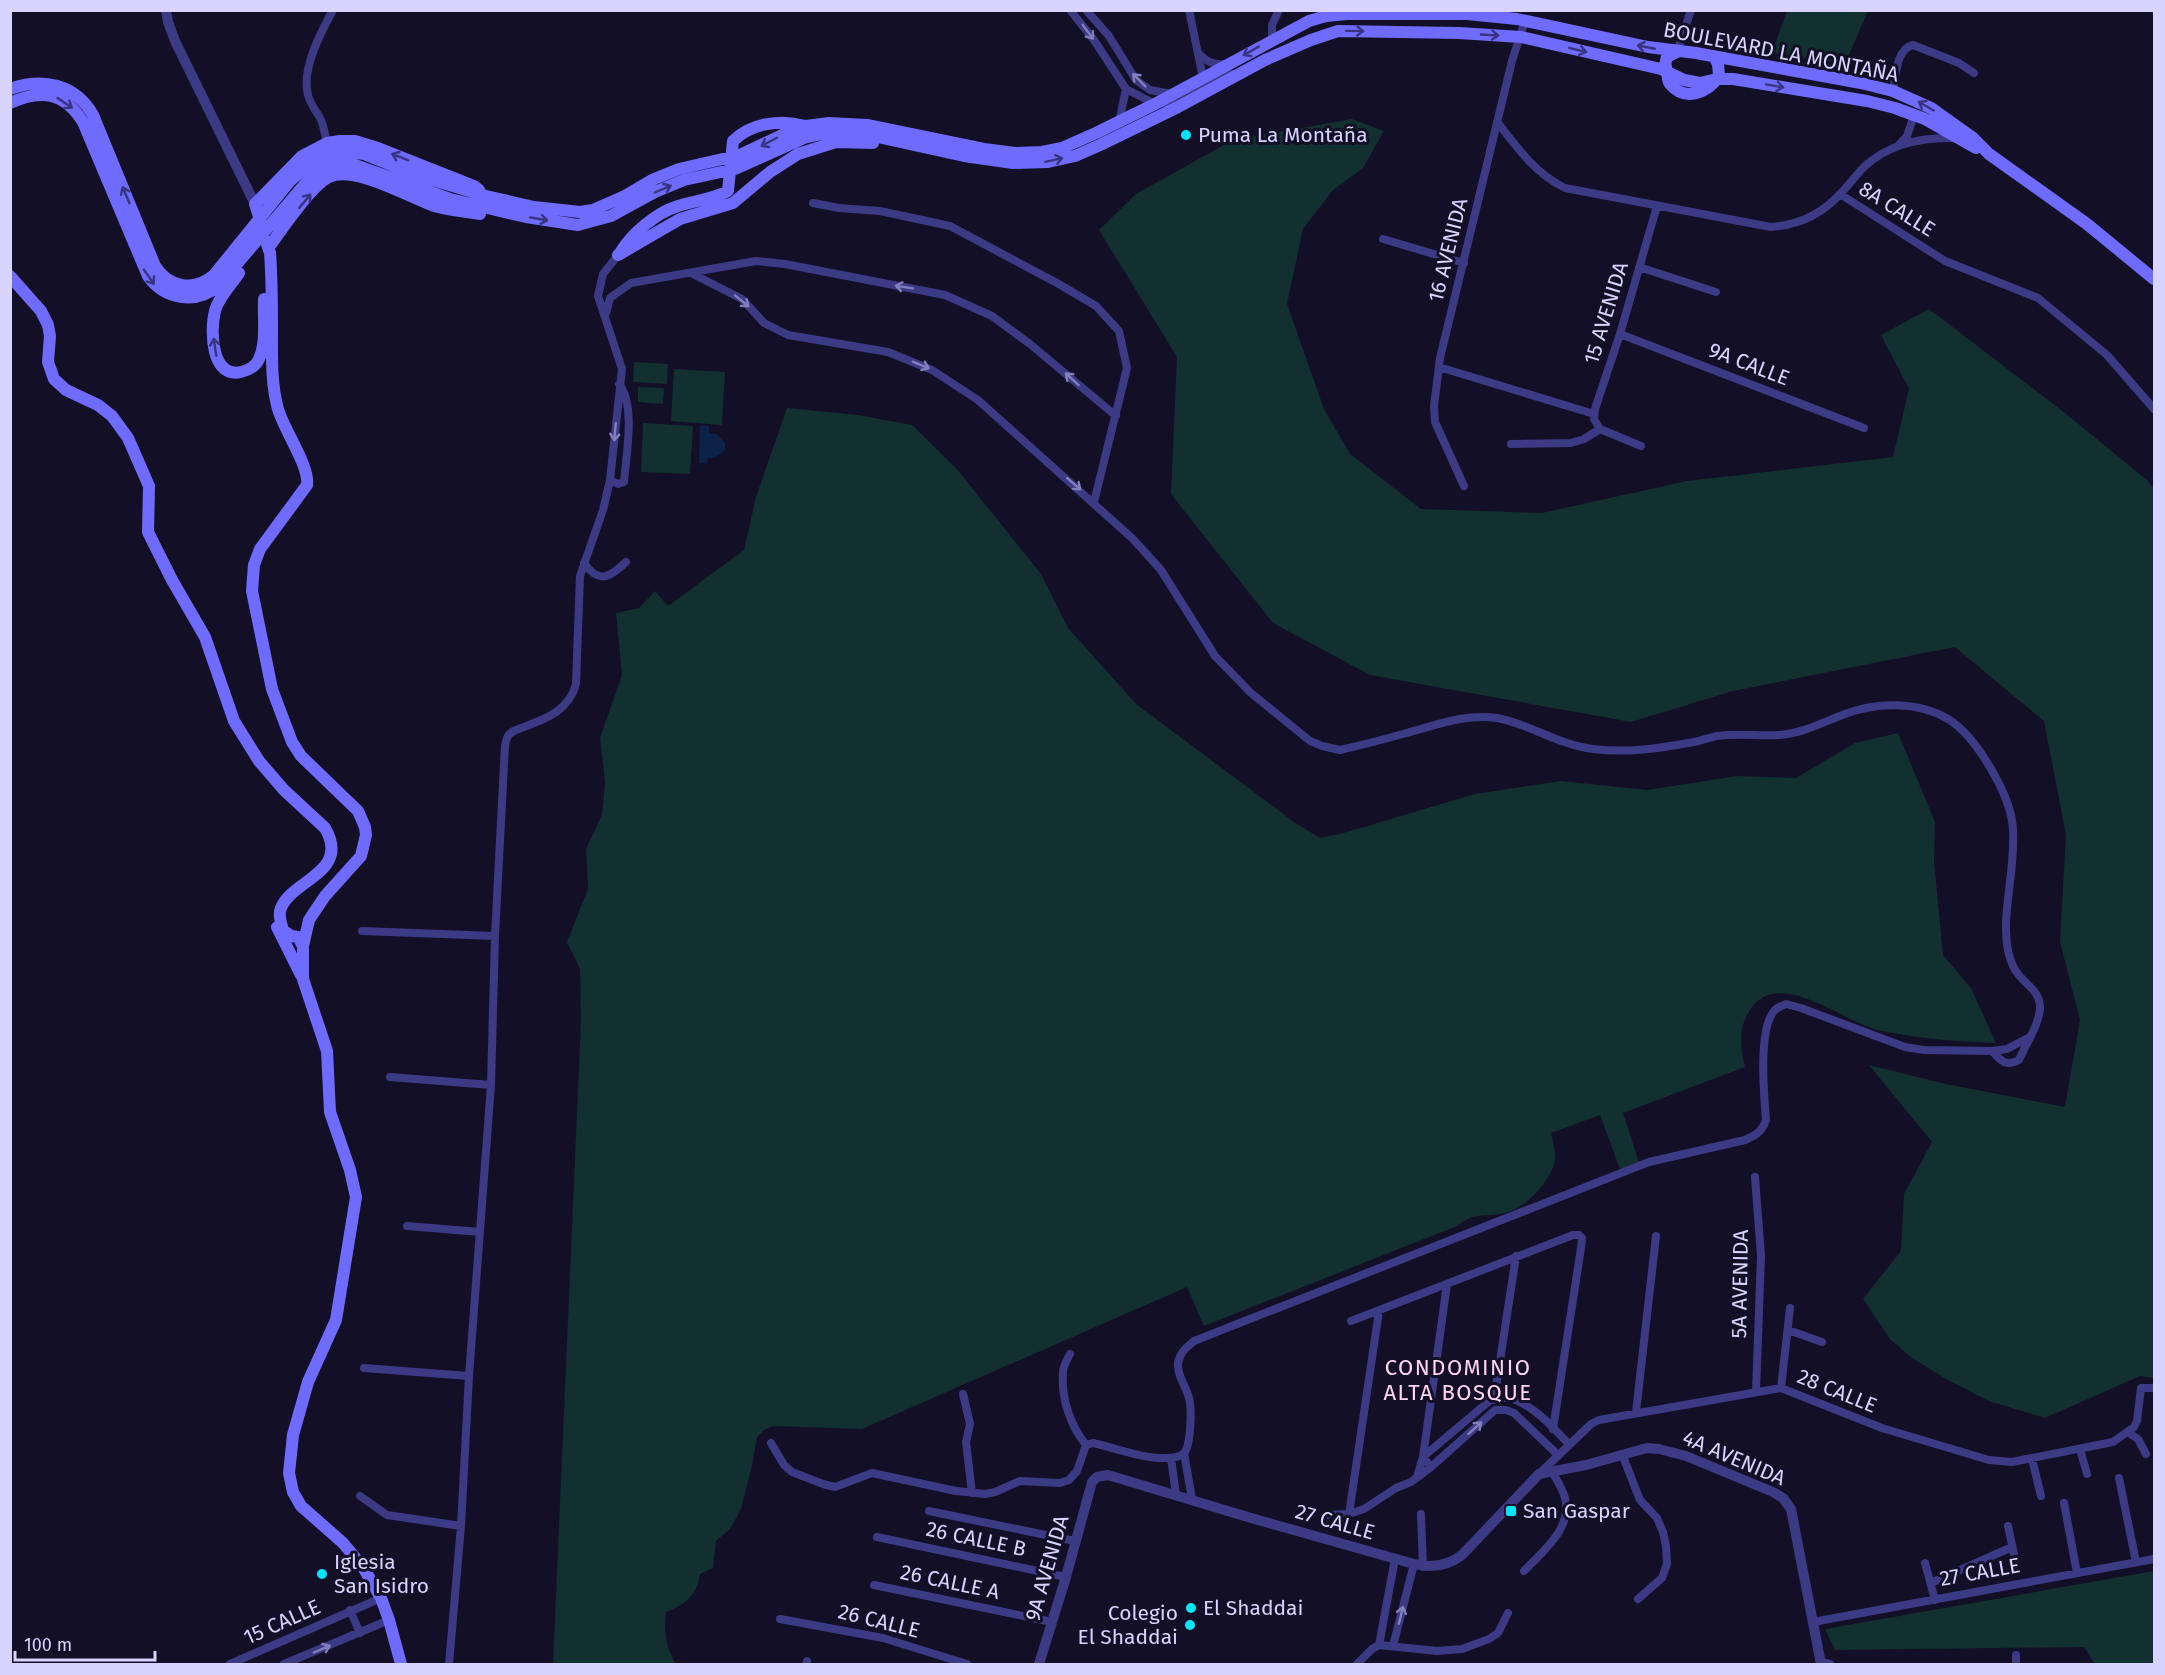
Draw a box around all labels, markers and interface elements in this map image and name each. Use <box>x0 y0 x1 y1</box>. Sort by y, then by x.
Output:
street label: BOULEVARD LA MONTAÑA <box>1661 16 1901 88</box>
one-way arrow <box>1081 24 1094 40</box>
one-way arrow <box>1344 25 1364 37</box>
one-way arrow <box>1480 29 1500 40</box>
one-way arrow <box>1636 41 1656 52</box>
one-way arrow <box>1568 44 1587 56</box>
one-way arrow <box>1243 46 1260 58</box>
one-way arrow <box>1132 72 1146 87</box>
one-way arrow <box>1765 81 1784 92</box>
one-way arrow <box>56 97 73 109</box>
one-way arrow <box>1918 100 1935 112</box>
place label: Puma La Montaña <box>1198 122 1368 148</box>
marker: Puma La Montaña <box>1179 128 1193 142</box>
one-way arrow <box>760 137 778 148</box>
one-way arrow <box>391 151 409 162</box>
one-way arrow <box>1044 154 1063 166</box>
street label: 8A CALLE <box>1854 175 1940 243</box>
one-way arrow <box>653 182 671 194</box>
one-way arrow <box>120 186 131 205</box>
one-way arrow <box>298 194 312 209</box>
street label: 16 AVENIDA <box>1423 195 1473 305</box>
one-way arrow <box>529 214 548 225</box>
street label: 15 AVENIDA <box>1578 259 1634 367</box>
one-way arrow <box>143 268 155 284</box>
one-way arrow <box>894 281 914 292</box>
one-way arrow <box>734 295 750 308</box>
street label: 9A CALLE <box>1705 337 1793 391</box>
one-way arrow <box>209 338 220 357</box>
one-way arrow <box>911 360 930 371</box>
one-way arrow <box>1065 372 1080 386</box>
one-way arrow <box>609 421 620 441</box>
one-way arrow <box>1066 477 1081 491</box>
street label: 5A AVENIDA <box>1726 1229 1754 1339</box>
district label: CONDOMINIO ALTA BOSQUE <box>1383 1354 1533 1406</box>
street label: 28 CALLE <box>1793 1363 1881 1419</box>
one-way arrow <box>1467 1421 1482 1435</box>
street label: 4A AVENIDA <box>1679 1425 1789 1491</box>
street label: 27 CALLE <box>1292 1498 1378 1546</box>
place label: San Gaspar <box>1523 1498 1630 1524</box>
marker: San Gaspar <box>1504 1504 1518 1518</box>
street label: 9A AVENIDA <box>1019 1512 1075 1624</box>
street label: 26 CALLE B <box>924 1516 1028 1562</box>
place label: Iglesia San Isidro <box>334 1549 429 1599</box>
street label: 27 CALLE <box>1938 1552 2022 1592</box>
street label: 26 CALLE A <box>898 1559 1002 1605</box>
marker: Iglesia San Isidro <box>315 1567 329 1581</box>
street label: 15 CALLE <box>240 1594 324 1650</box>
place label: El Shaddai <box>1203 1595 1303 1621</box>
street label: 26 CALLE <box>836 1598 922 1644</box>
place label: Colegio El Shaddai <box>1078 1600 1178 1650</box>
marker: El Shaddai <box>1184 1601 1198 1615</box>
one-way arrow <box>1396 1606 1408 1625</box>
marker: Colegio El Shaddai <box>1183 1618 1197 1632</box>
scale bar <box>15 1624 154 1662</box>
text: 100 m <box>24 1634 72 1656</box>
one-way arrow <box>312 1643 331 1654</box>

